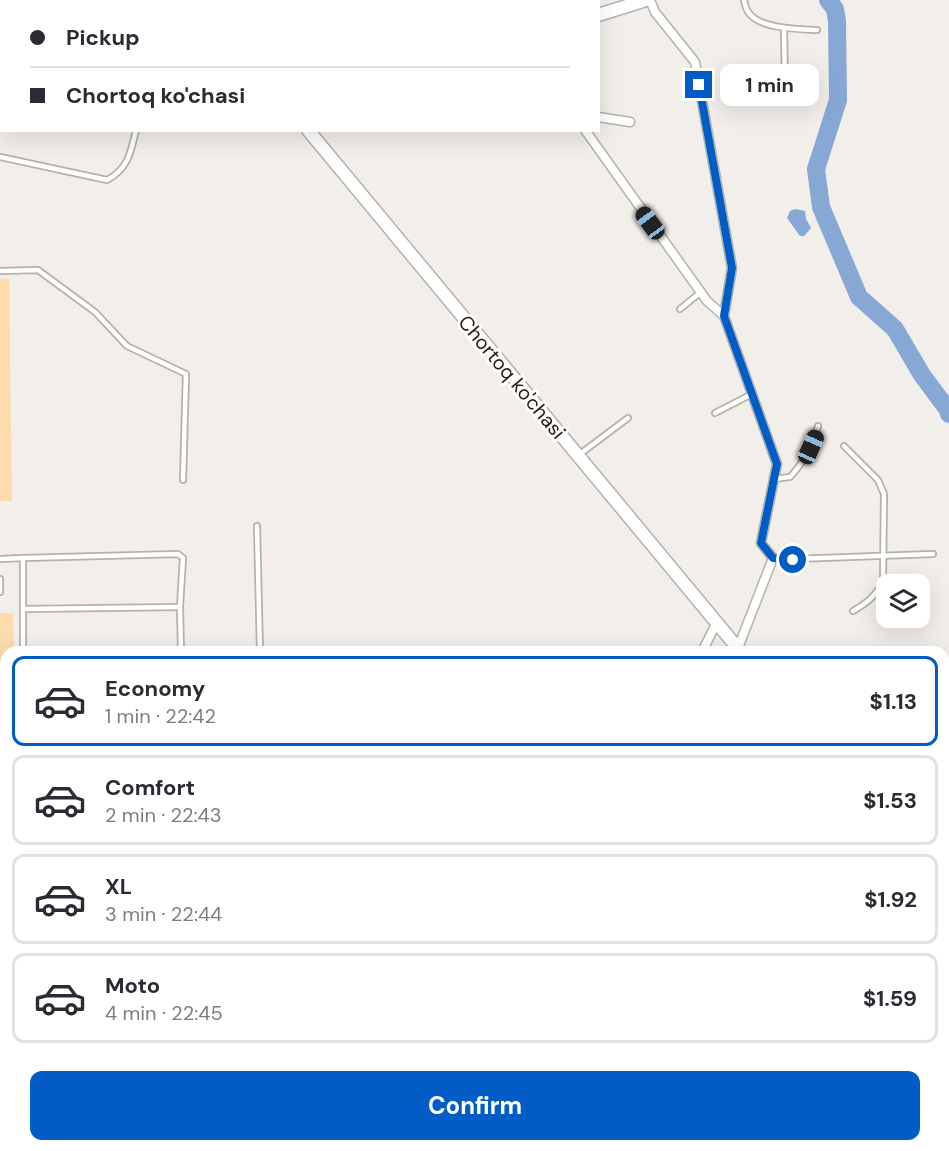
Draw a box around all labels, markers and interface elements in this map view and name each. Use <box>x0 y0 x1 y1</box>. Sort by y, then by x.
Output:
text: Pickup <box>66 23 140 52</box>
callout: 1 min <box>720 64 819 106</box>
route end <box>685 71 712 98</box>
text: 1 min <box>745 72 794 98</box>
text: Chortoq ko'chasi <box>66 81 245 110</box>
car <box>632 203 668 243</box>
street label: Chortoq ko'chasi <box>453 310 571 444</box>
car <box>795 427 827 467</box>
route start <box>779 546 806 573</box>
map controls <box>876 574 930 628</box>
button: layers <box>876 574 930 628</box>
icon: car <box>33 674 87 728</box>
text: Economy <box>105 674 205 703</box>
text: $1.13 <box>870 687 917 716</box>
text: 1 min · 22:42 <box>105 703 216 729</box>
icon: car <box>33 773 87 827</box>
text: Comfort <box>105 773 195 802</box>
text: $1.53 <box>863 786 917 815</box>
text: 2 min · 22:43 <box>105 802 222 828</box>
icon: car <box>33 872 87 926</box>
text: XL <box>105 872 132 901</box>
text: $1.92 <box>864 885 917 914</box>
text: 3 min · 22:44 <box>105 901 222 927</box>
icon: car <box>33 971 87 1025</box>
text: Moto <box>105 971 160 1000</box>
text: $1.59 <box>863 984 917 1013</box>
text: 4 min · 22:45 <box>105 1000 223 1026</box>
button: Confirm <box>30 1071 920 1140</box>

